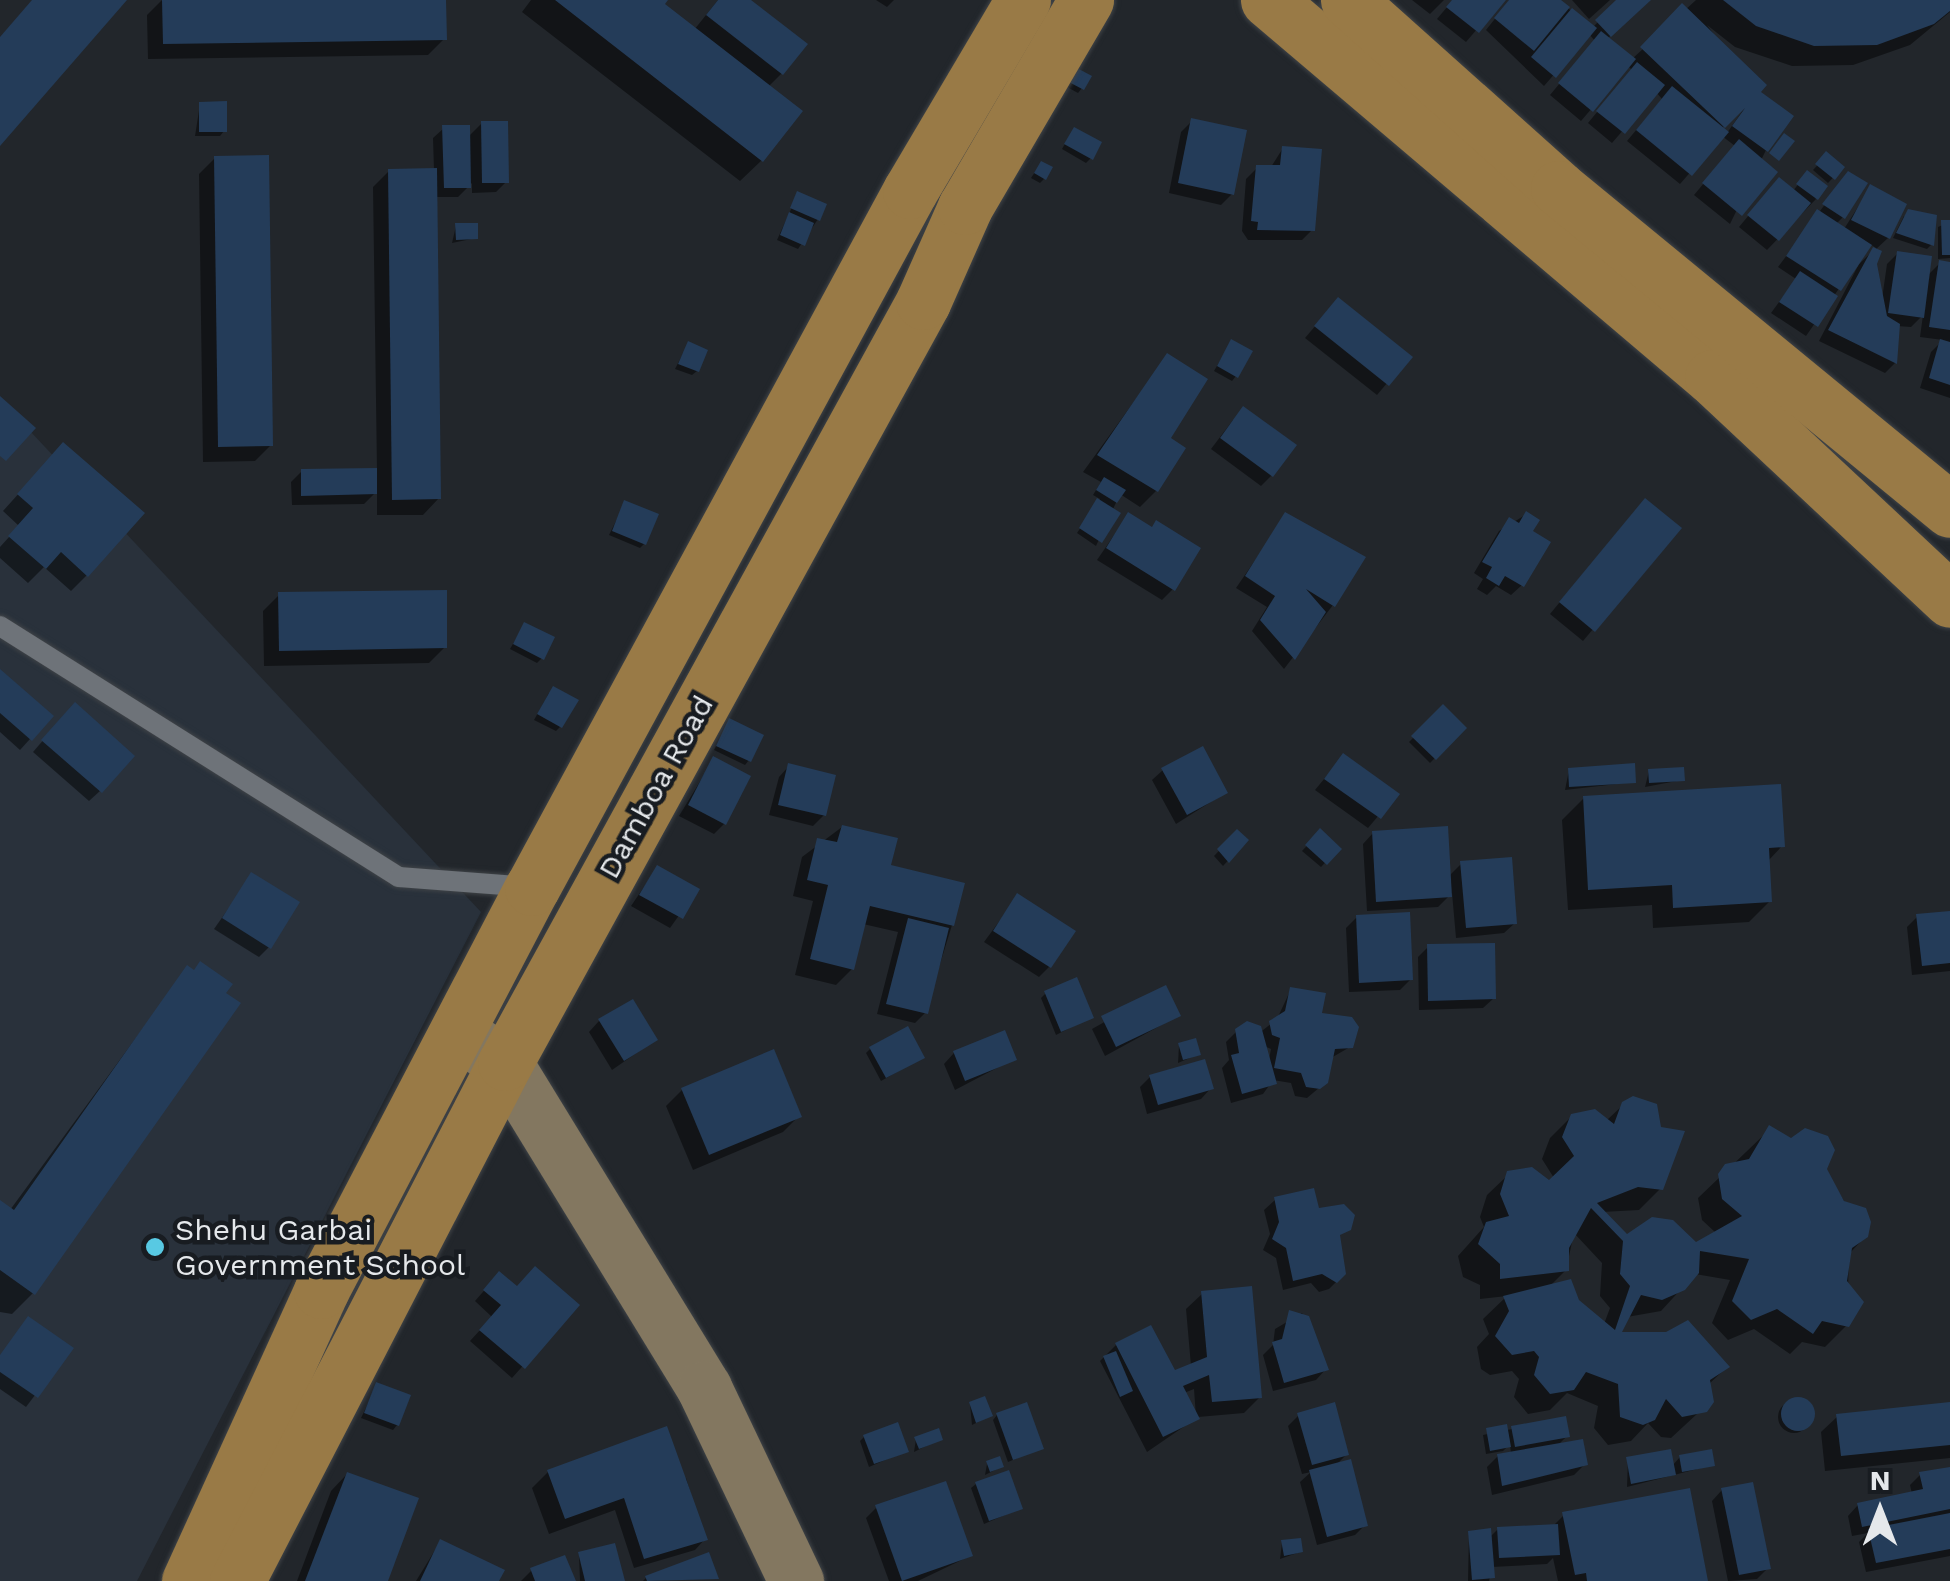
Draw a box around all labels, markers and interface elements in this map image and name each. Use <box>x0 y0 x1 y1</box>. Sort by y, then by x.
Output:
street label: Damboa Road <box>591 689 721 885</box>
place label: Shehu Garbai Government School <box>175 1212 465 1282</box>
marker: Shehu Garbai Government School <box>144 1236 166 1258</box>
north arrow <box>1830 1461 1930 1561</box>
text: N <box>1870 1464 1890 1497</box>

